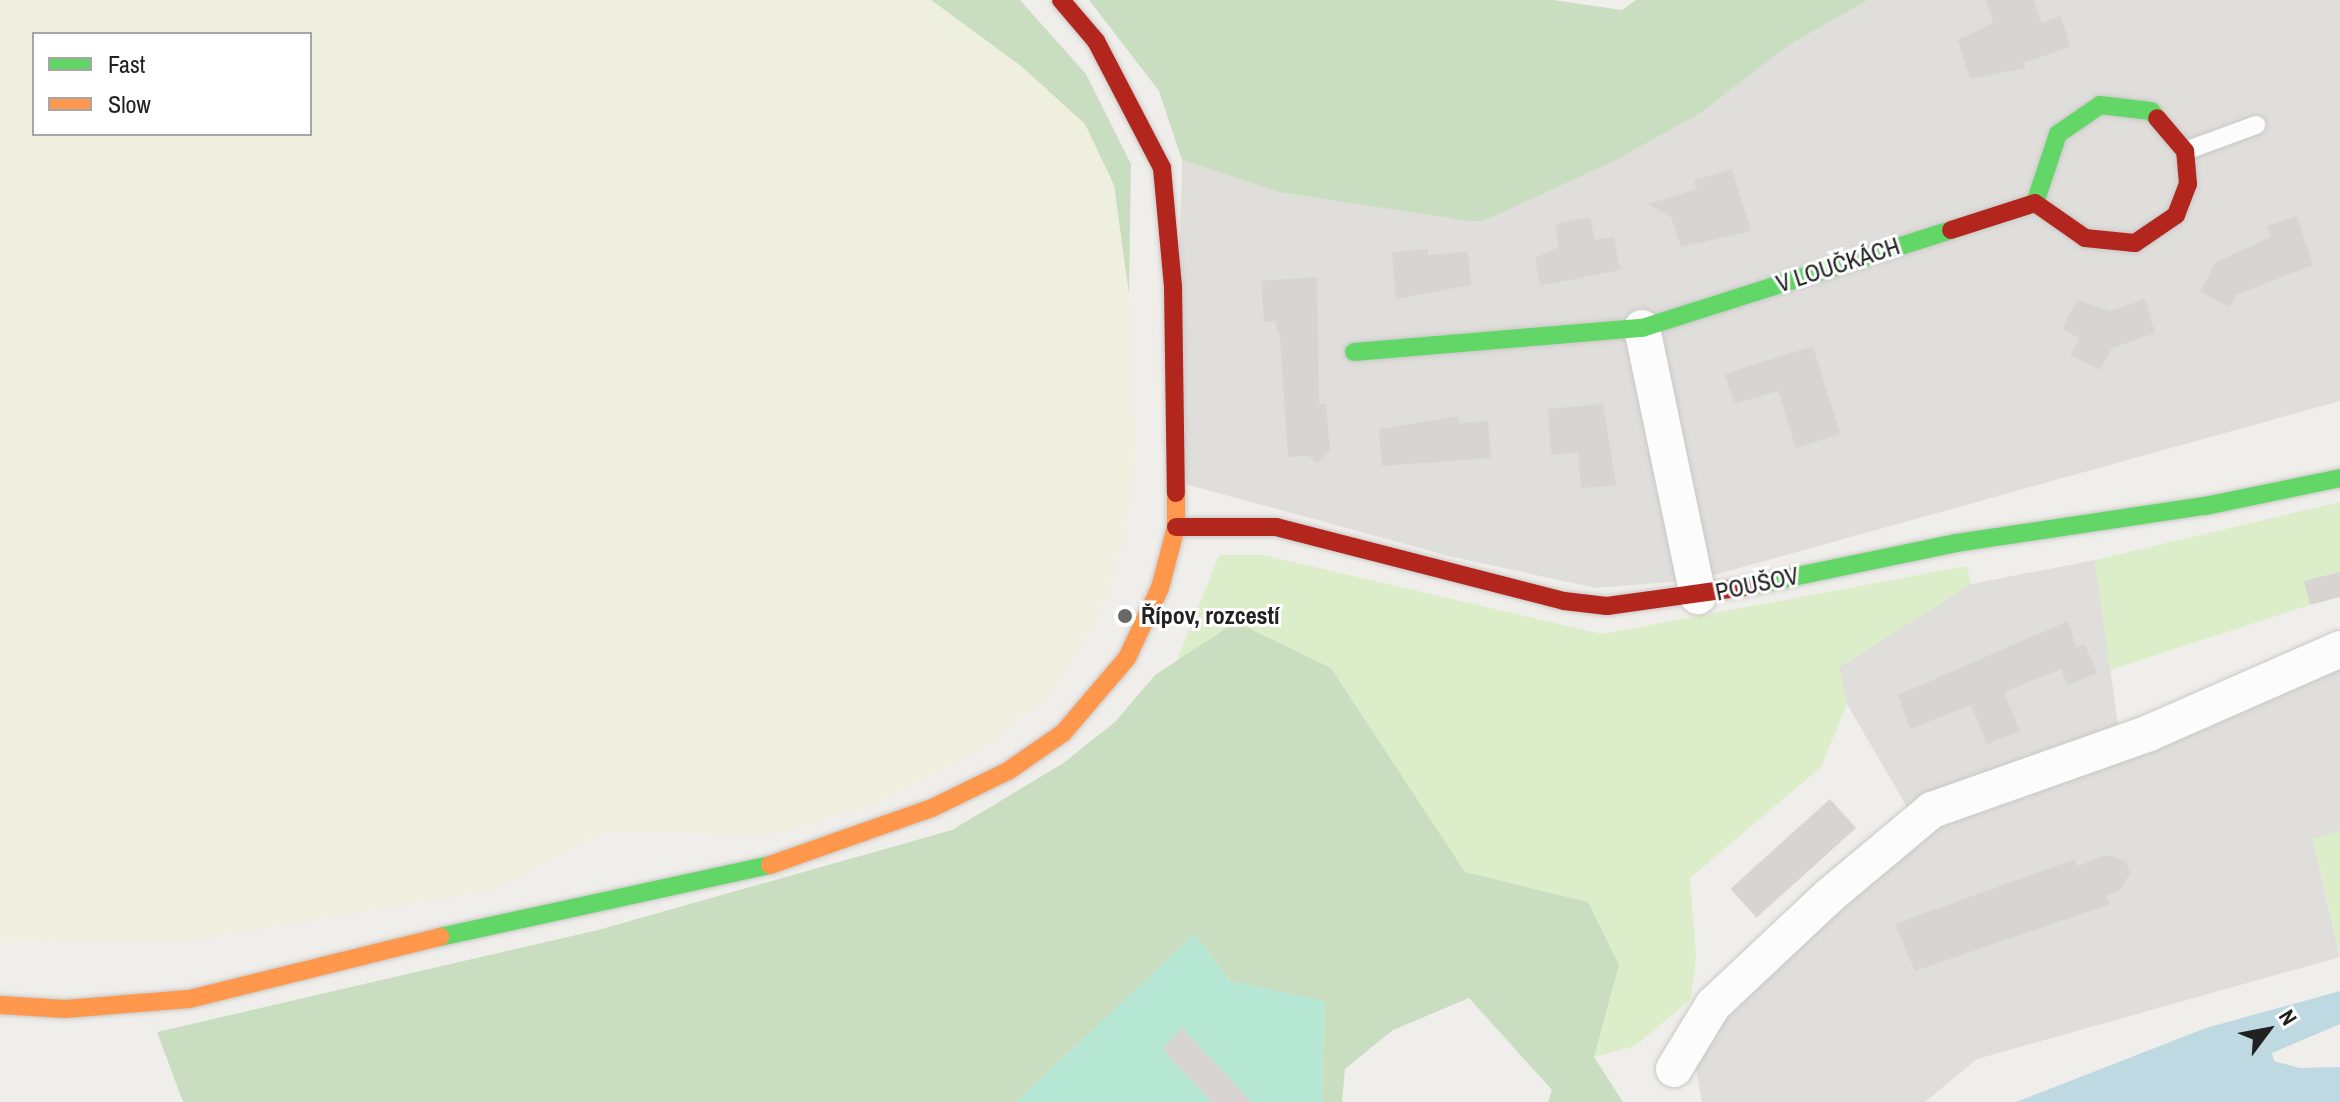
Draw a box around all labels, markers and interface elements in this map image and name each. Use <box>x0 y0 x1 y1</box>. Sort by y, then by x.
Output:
legend <box>32 32 312 136</box>
text: Fast <box>108 48 145 80</box>
text: Slow <box>108 88 151 120</box>
street label: V LOUČKÁCH <box>1773 232 1903 298</box>
street label: POUŠOV <box>1713 561 1801 607</box>
place label: Řípov, rozcestí <box>1141 602 1280 630</box>
marker: Řípov, rozcestí <box>1116 607 1134 625</box>
north arrow <box>2228 990 2308 1070</box>
text: N <box>2272 1004 2305 1031</box>

